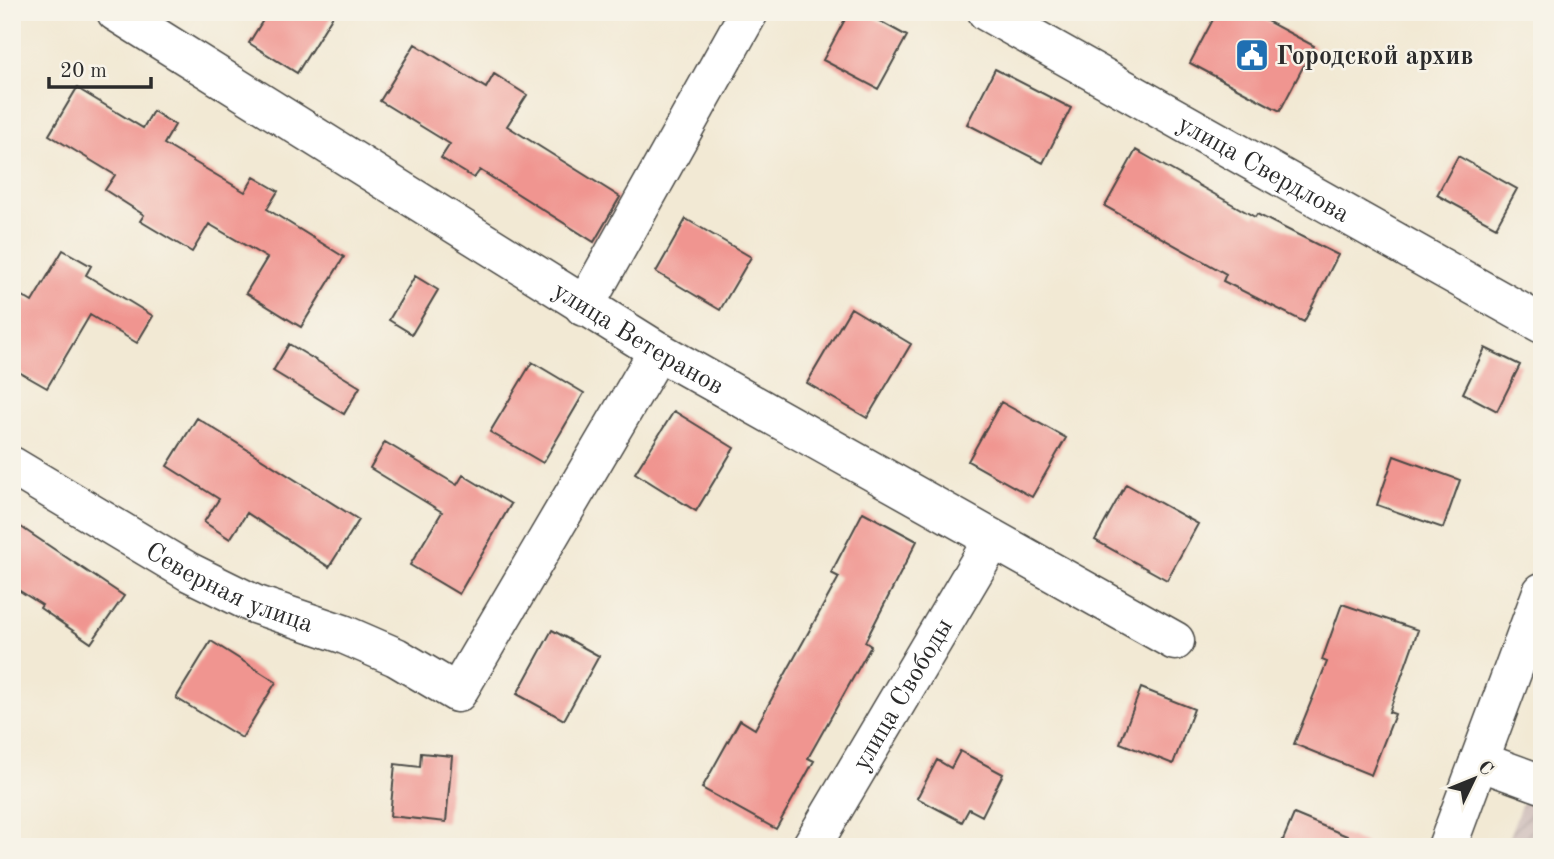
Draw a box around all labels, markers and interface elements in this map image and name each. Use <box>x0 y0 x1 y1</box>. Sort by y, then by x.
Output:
public building icon: Городской архив <box>1233 36 1271 74</box>
place label: Городской архив <box>1276 44 1473 70</box>
scale bar <box>49 46 150 90</box>
text: 20 m <box>60 61 107 82</box>
street label: улица Свердлова <box>1173 111 1354 228</box>
street label: улица Ветеранов <box>548 278 728 400</box>
street label: Северная улица <box>141 538 317 638</box>
street label: улица Свободы <box>848 614 958 775</box>
north arrow <box>1438 744 1508 814</box>
text: С <box>1473 758 1496 780</box>

